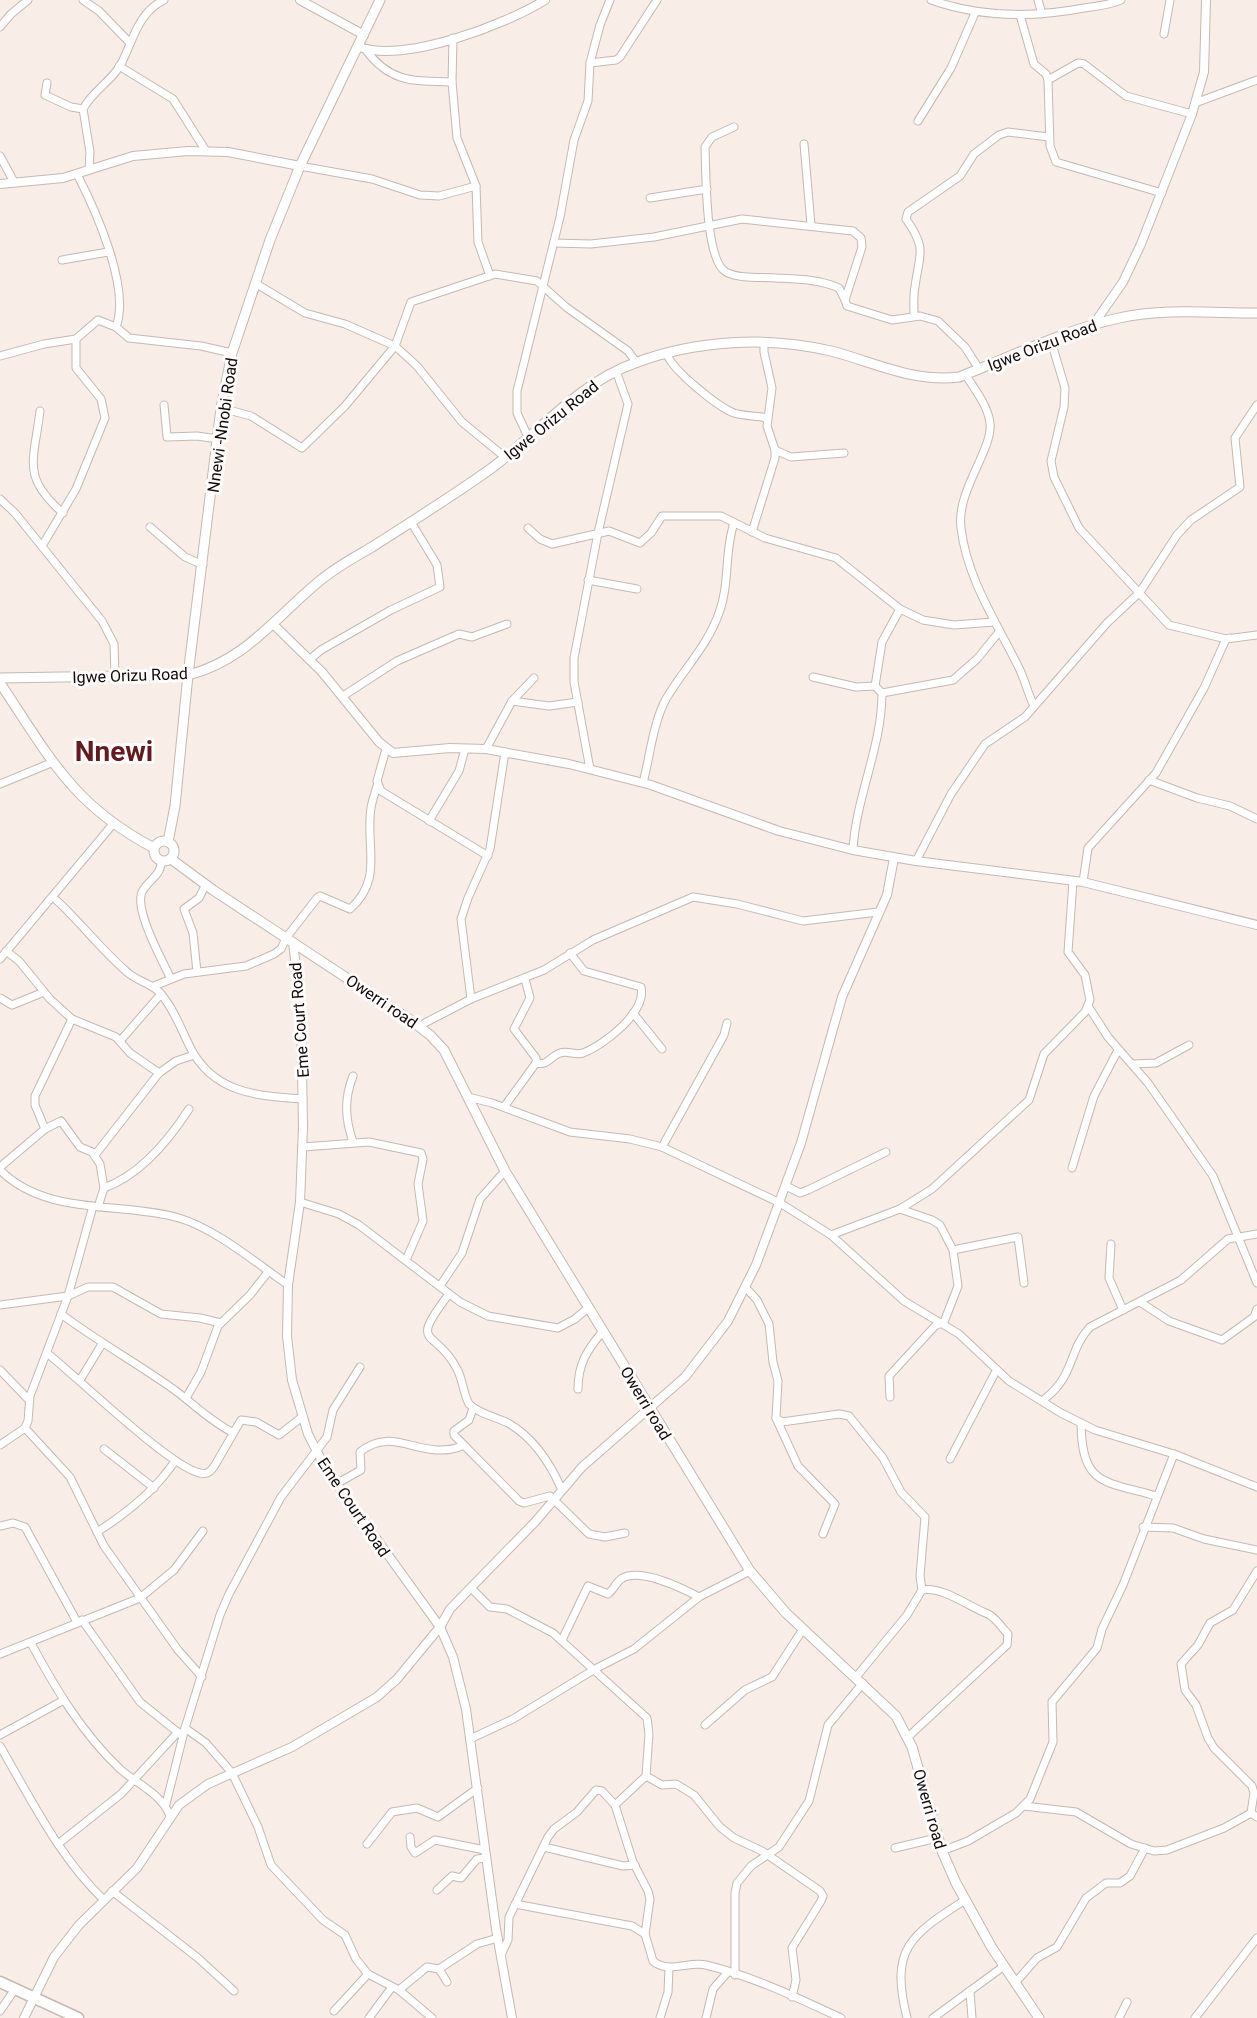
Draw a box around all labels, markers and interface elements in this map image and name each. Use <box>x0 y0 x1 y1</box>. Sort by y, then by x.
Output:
street label: Igwe Orizu Road <box>985 316 1100 375</box>
street label: Nnewi -Nnobi Road <box>204 356 241 494</box>
street label: Igwe Orizu Road <box>500 377 602 464</box>
street label: Igwe Orizu Road <box>72 664 188 687</box>
district label: Nnewi <box>75 735 153 768</box>
street label: Eme Court Road <box>286 962 313 1078</box>
street label: Owerri road <box>342 971 421 1032</box>
street label: Owerri road <box>616 1363 675 1443</box>
street label: Eme Court Road <box>313 1454 394 1561</box>
street label: Owerri road <box>909 1767 950 1851</box>

